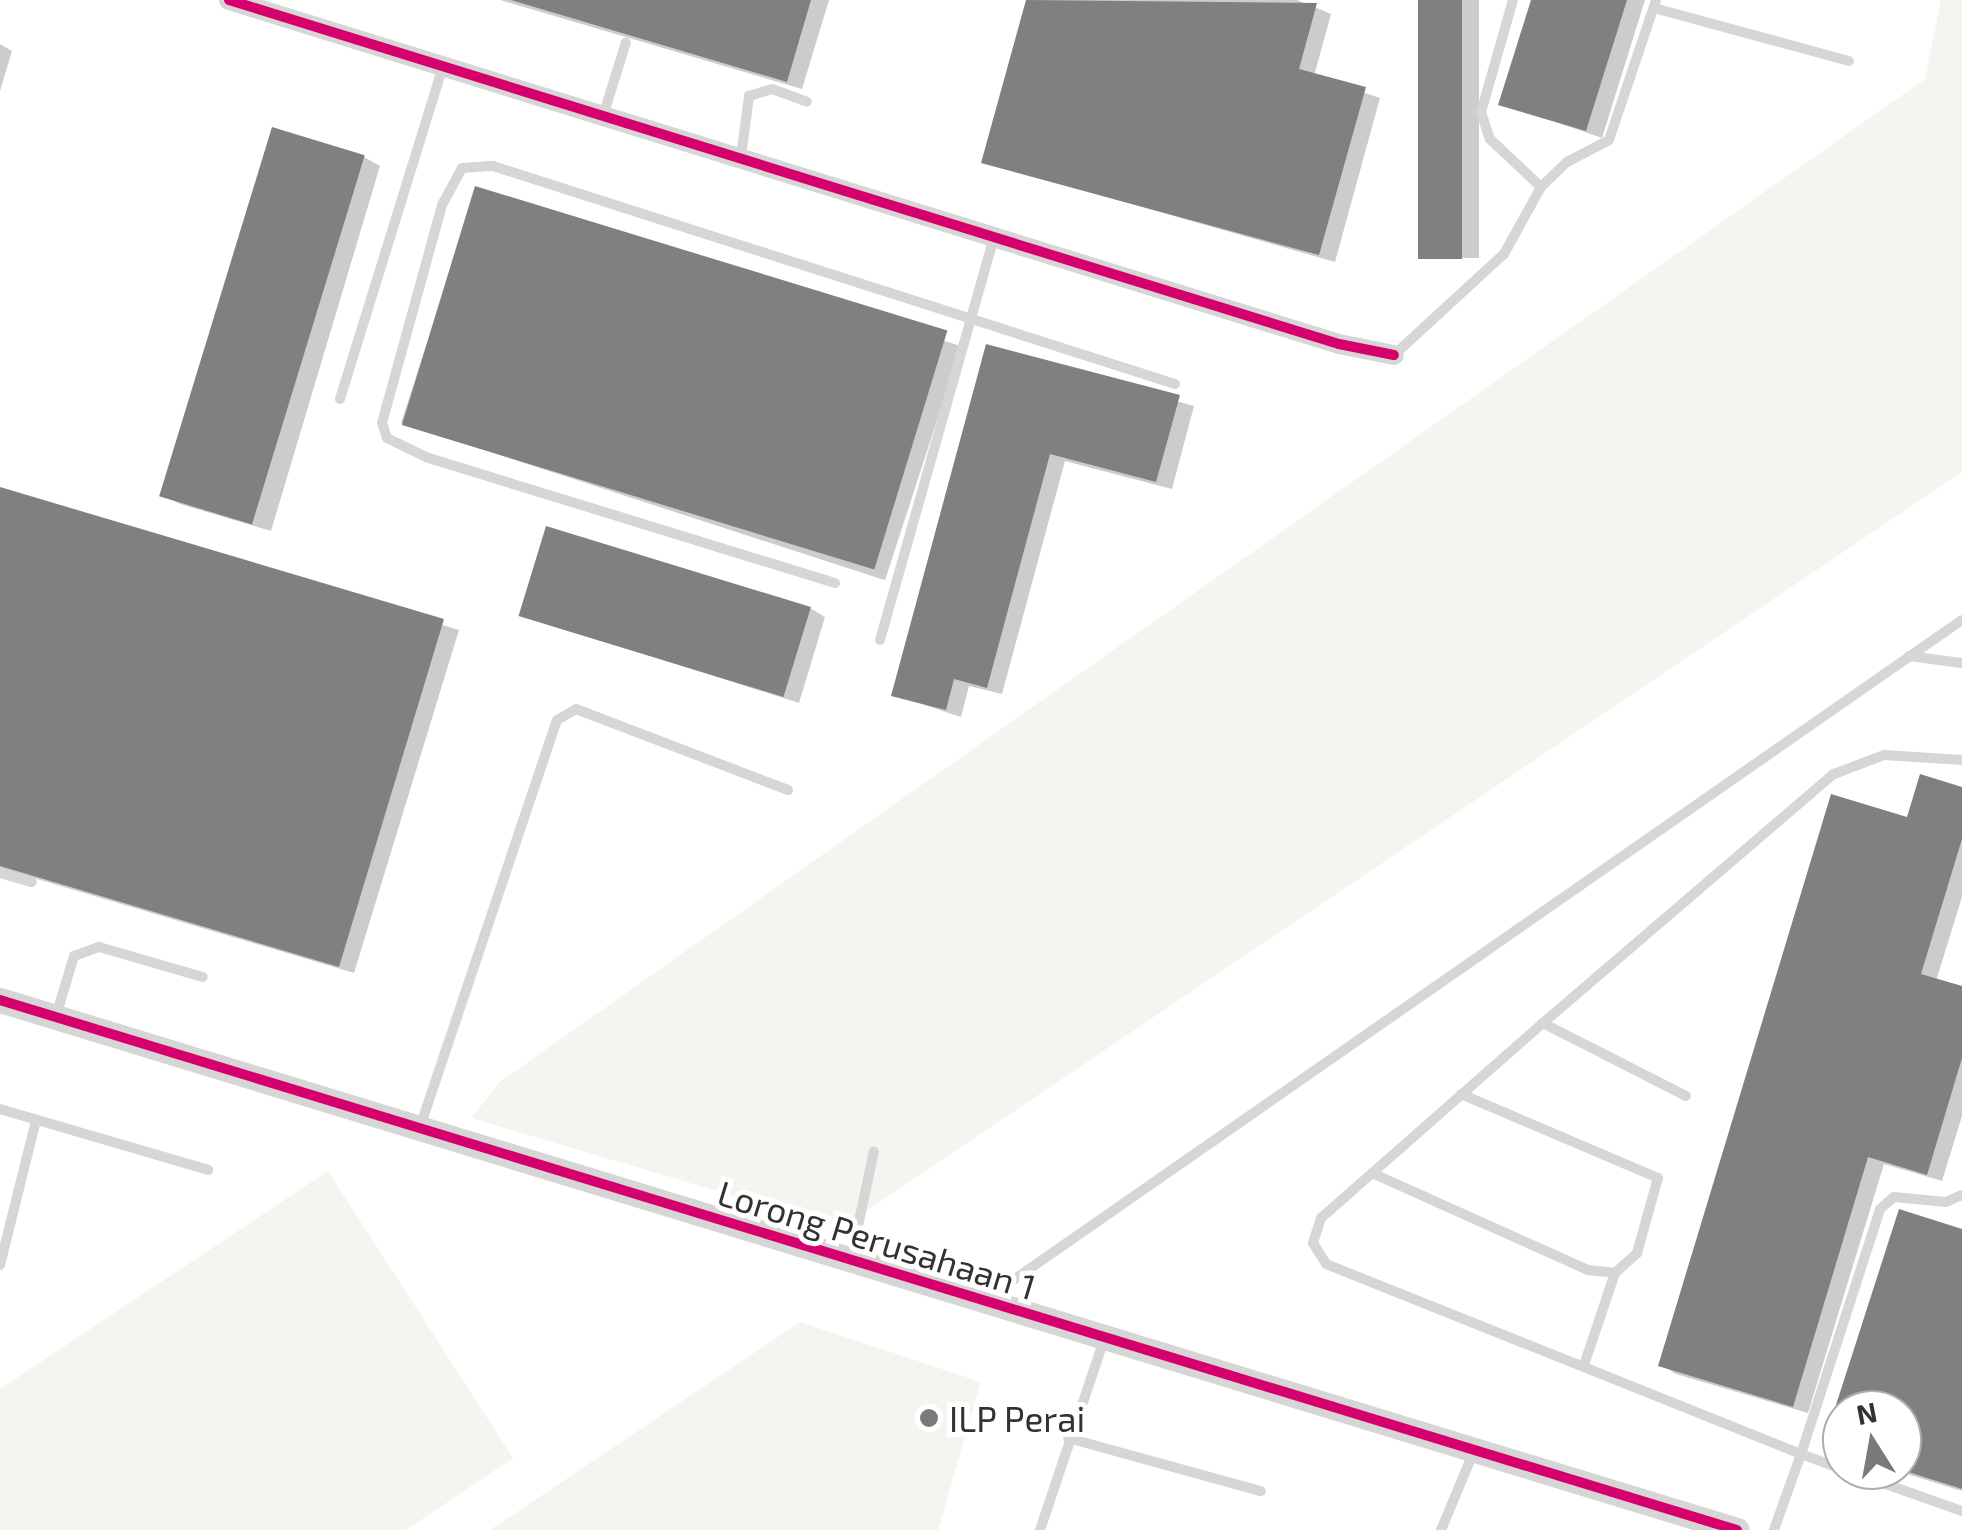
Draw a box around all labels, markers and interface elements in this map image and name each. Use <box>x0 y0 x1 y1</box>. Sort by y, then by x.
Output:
street label: Lorong Perusahaan 1 <box>713 1171 1041 1307</box>
north arrow <box>1822 1390 1922 1490</box>
text: N <box>1853 1394 1880 1431</box>
place label: ILP Perai <box>949 1397 1086 1439</box>
marker: ILP Perai <box>918 1407 940 1429</box>

